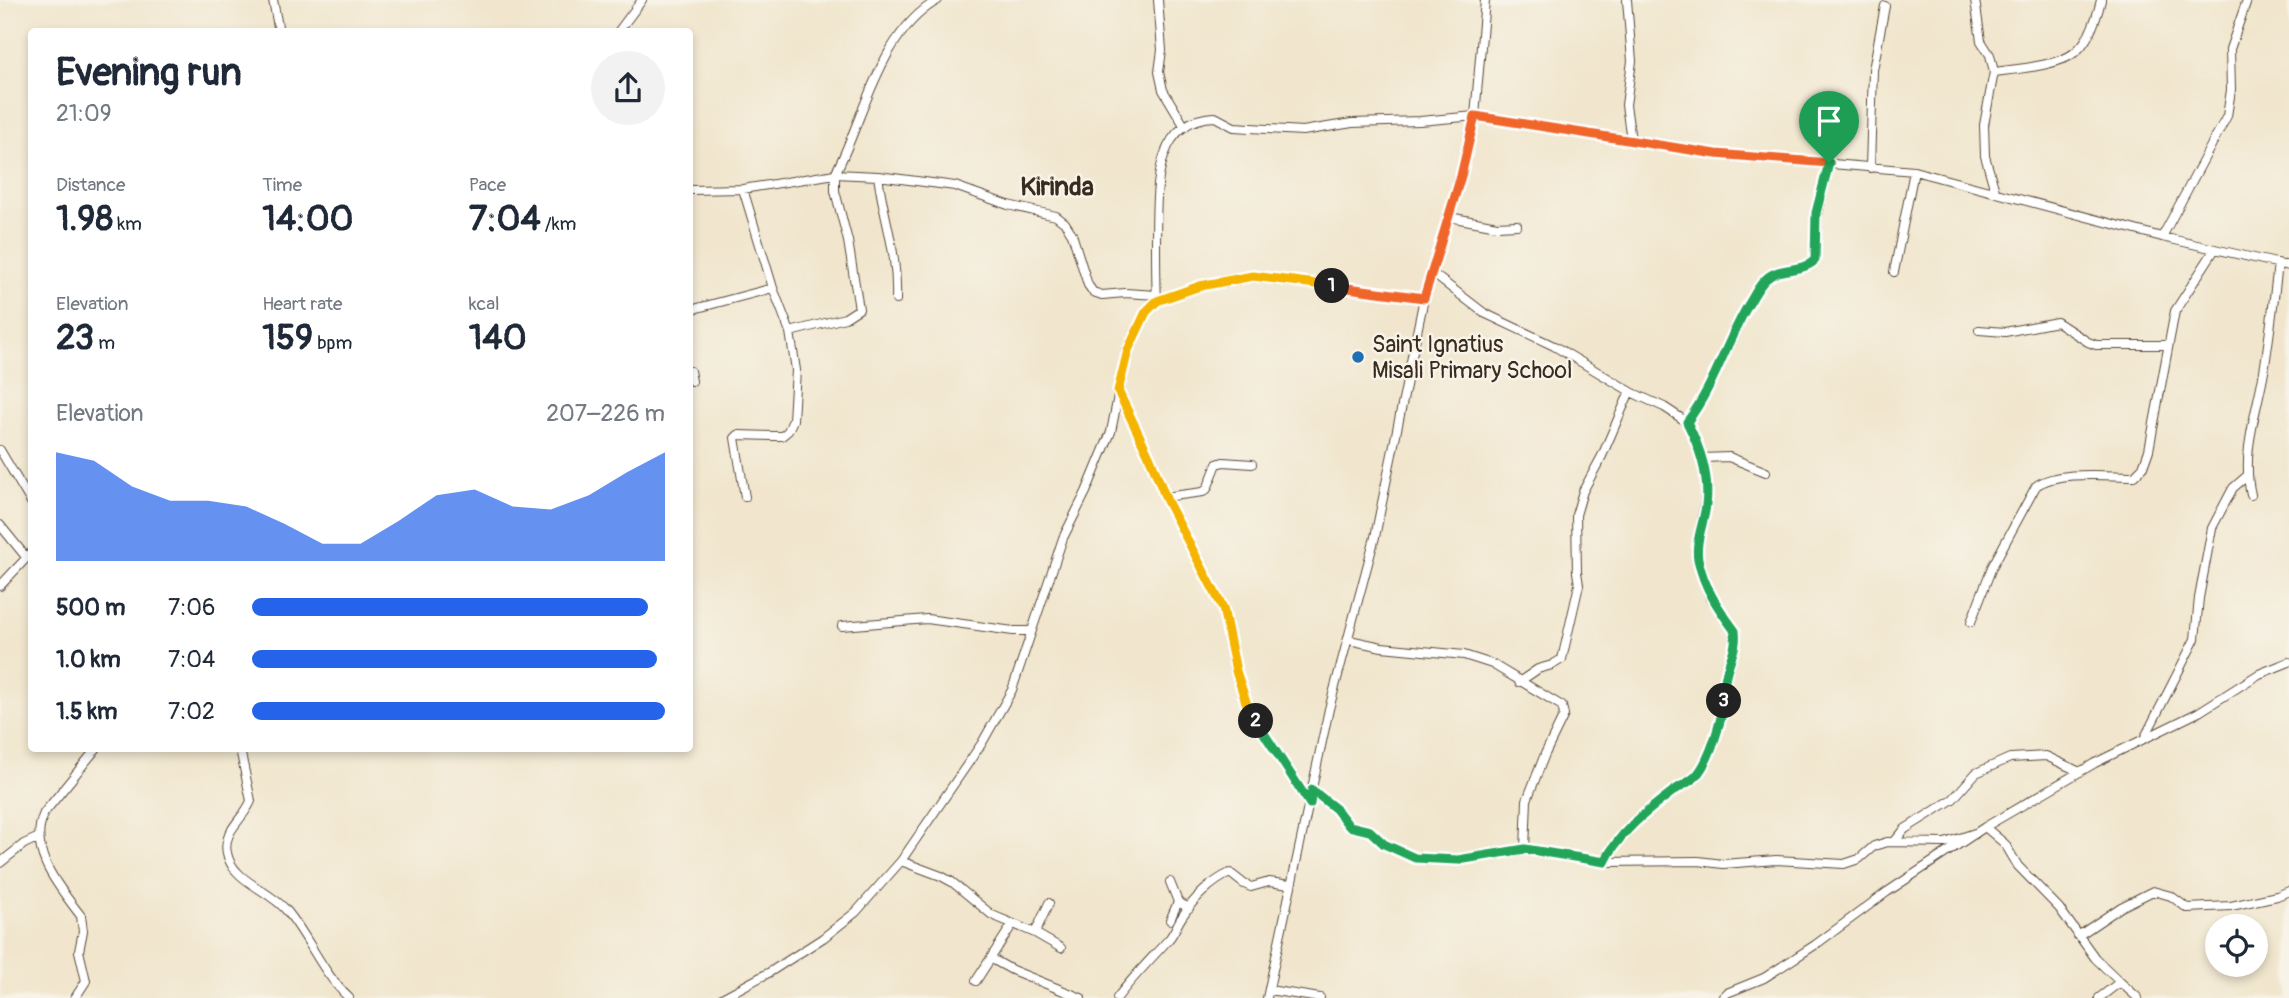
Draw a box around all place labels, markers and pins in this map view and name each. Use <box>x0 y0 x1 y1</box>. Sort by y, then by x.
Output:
pin <box>1799 91 1859 163</box>
pin: 1 <box>1314 268 1350 304</box>
place label: Saint Ignatius Misali Primary School <box>1372 330 1572 385</box>
marker: Saint Ignatius Misali Primary School <box>1350 349 1366 365</box>
pin: 3 <box>1706 684 1742 718</box>
pin: 2 <box>1238 704 1274 738</box>

